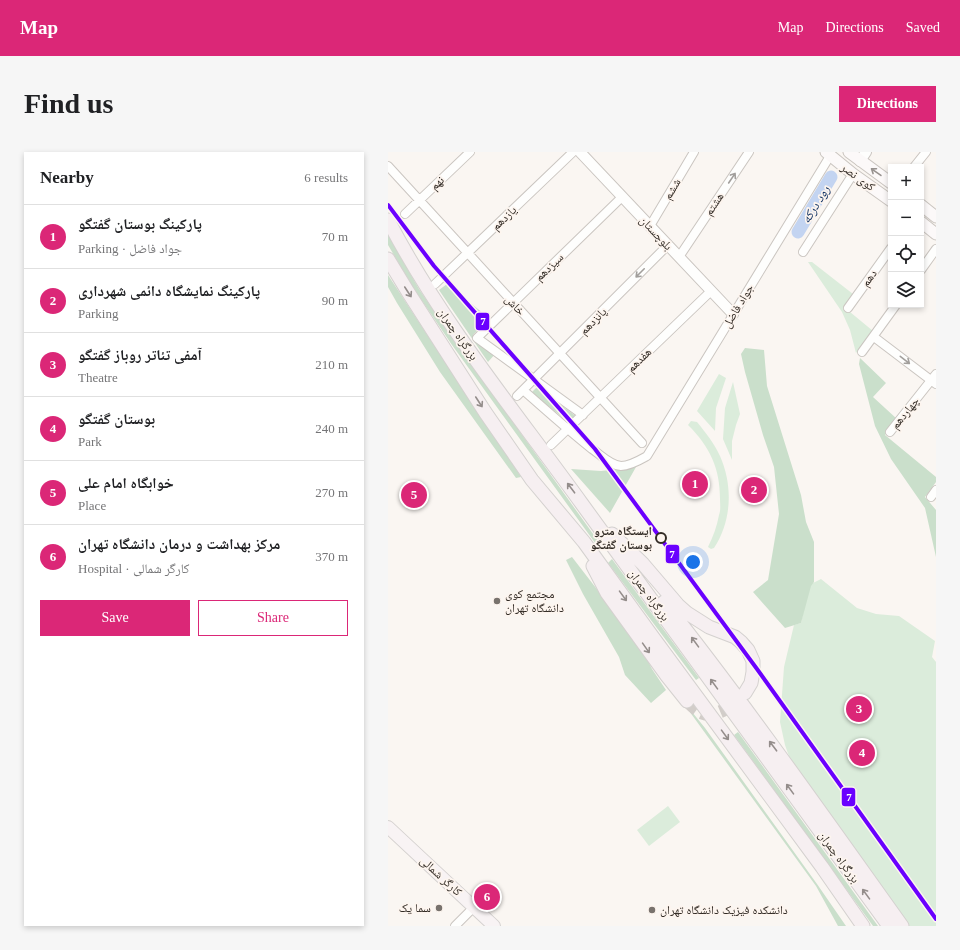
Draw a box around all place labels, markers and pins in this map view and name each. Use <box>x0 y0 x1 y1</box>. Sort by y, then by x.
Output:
pin: 1 <box>682 469 708 499</box>
pin: 2 <box>741 475 767 505</box>
pin: 5 <box>401 480 427 510</box>
place label: ایستگاه مترو بوستان گفتگو <box>590 524 652 553</box>
marker: ایستگاه مترو بوستان گفتگو <box>655 532 667 544</box>
place label: مجتمع کوی دانشگاه تهران <box>505 587 564 615</box>
marker: مجتمع کوی دانشگاه تهران <box>492 596 502 606</box>
pin: 3 <box>846 694 872 724</box>
pin: 4 <box>849 738 875 768</box>
pin: 6 <box>474 882 500 912</box>
place label: سما یک <box>399 901 431 915</box>
marker: سما یک <box>434 903 444 913</box>
place label: دانشکده فیزیک دانشگاه تهران <box>660 903 788 917</box>
marker: دانشکده فیزیک دانشگاه تهران <box>647 905 657 915</box>

